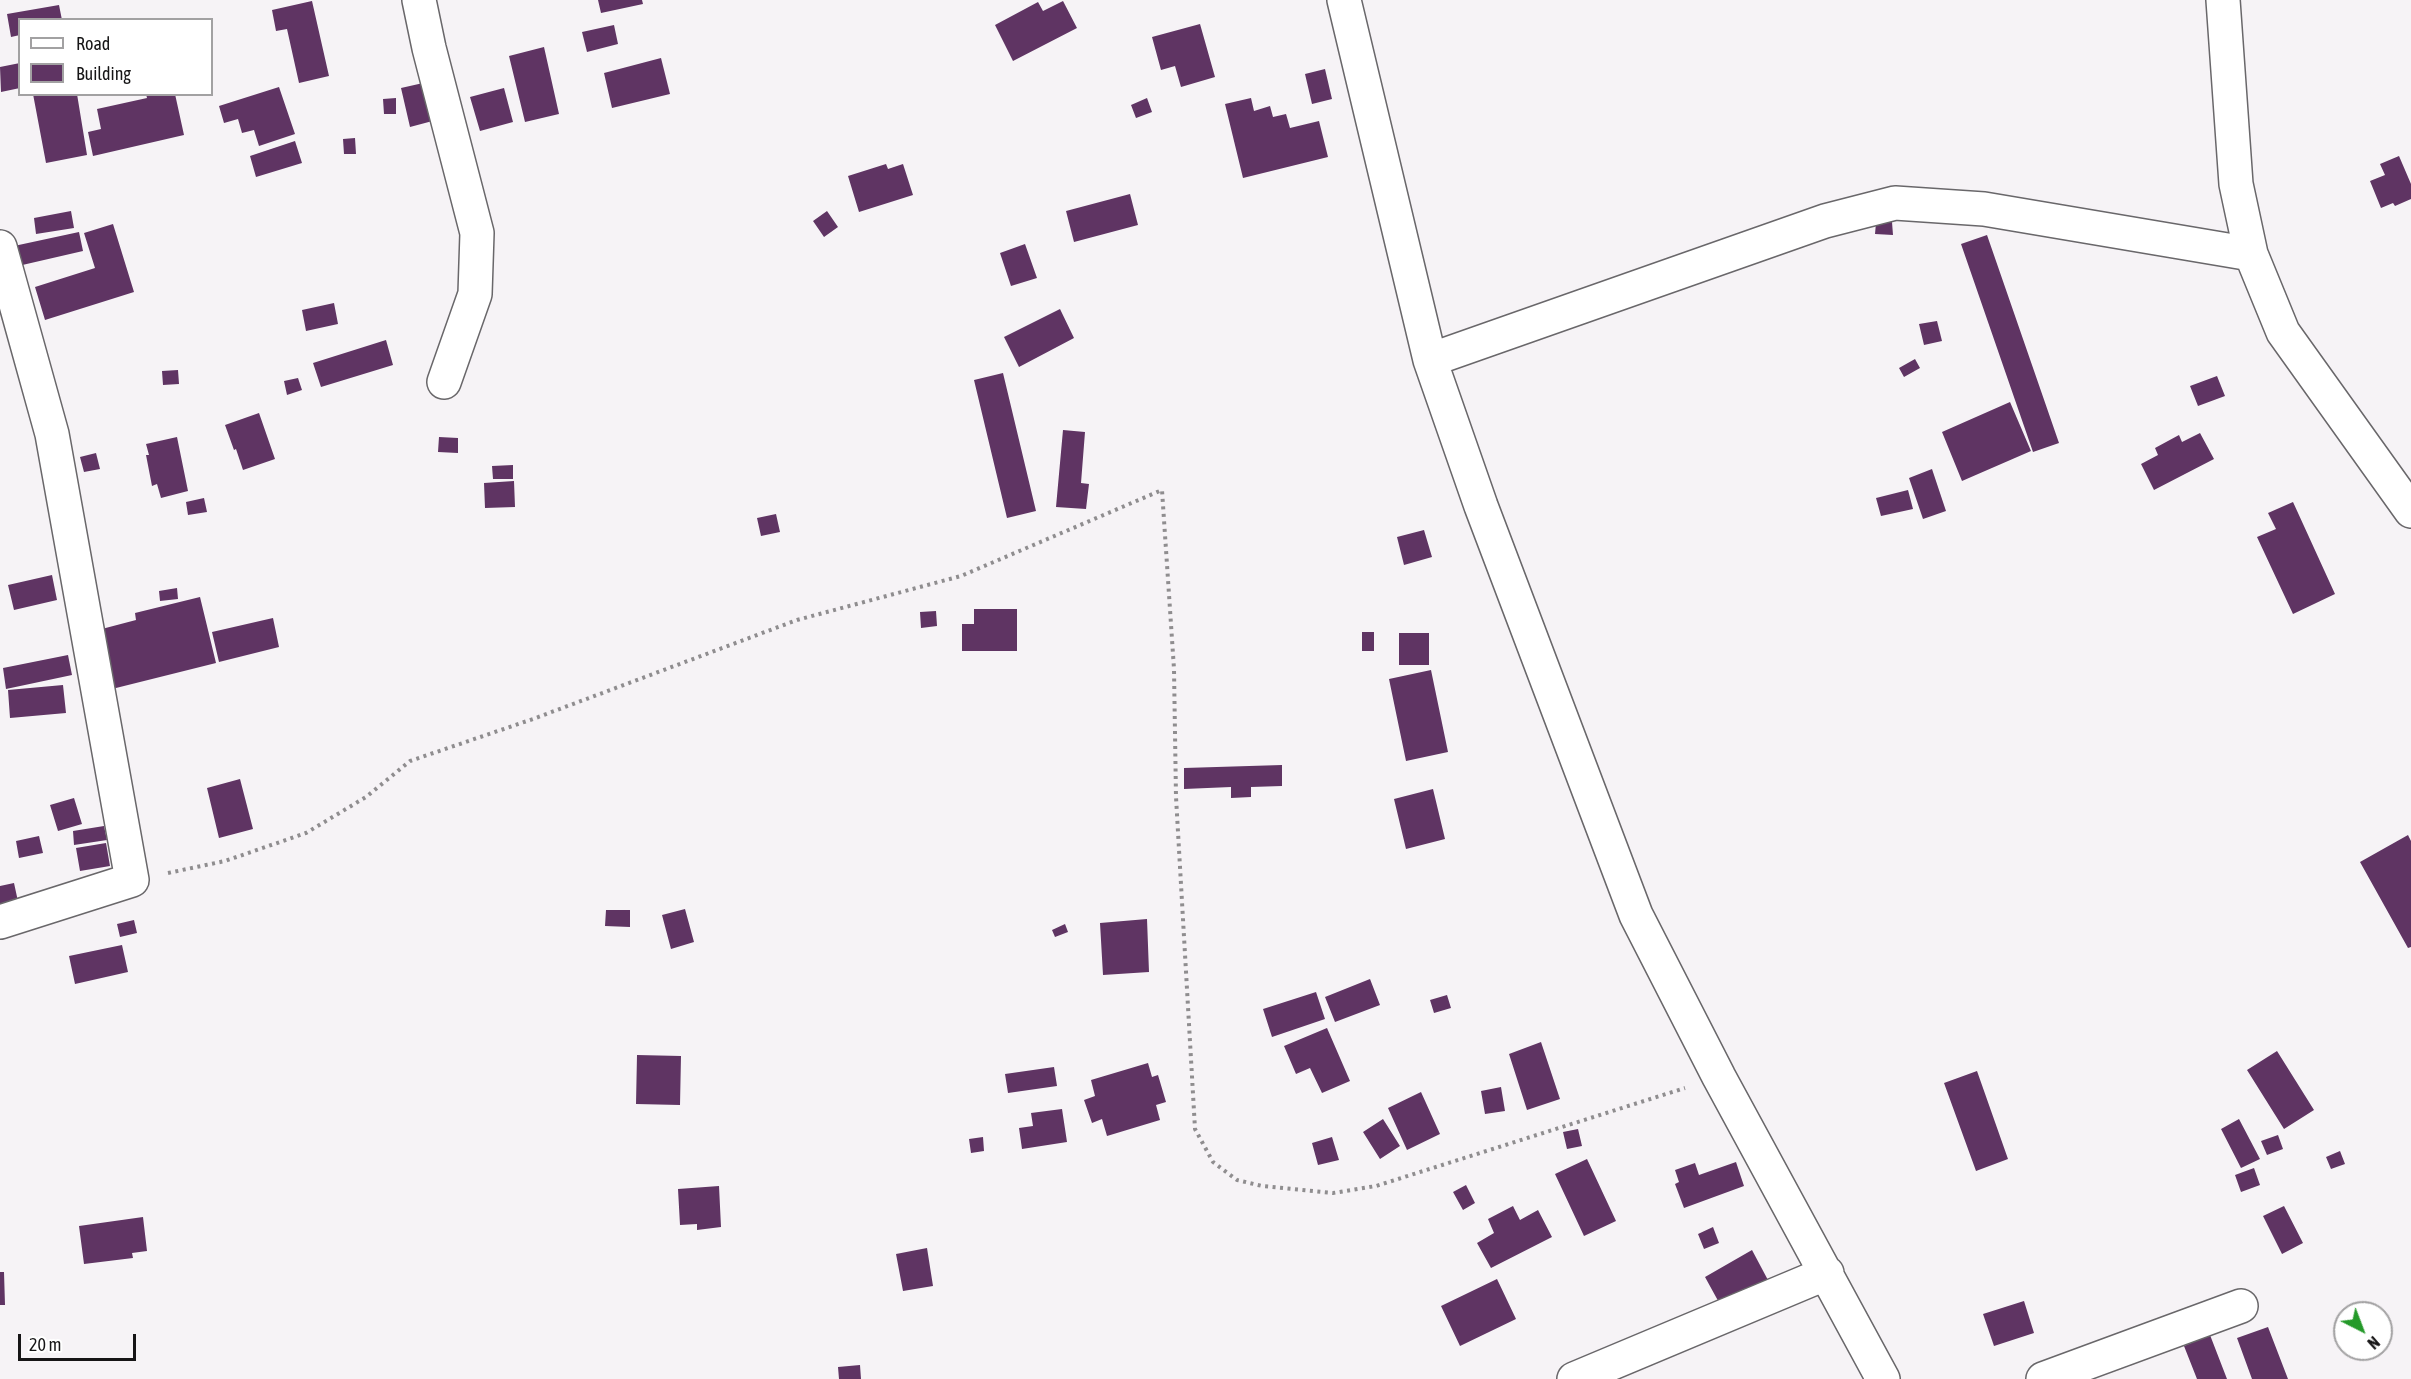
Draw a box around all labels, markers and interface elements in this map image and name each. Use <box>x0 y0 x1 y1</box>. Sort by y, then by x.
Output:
legend <box>18 18 213 96</box>
text: Road <box>76 33 110 54</box>
text: Building <box>76 63 131 84</box>
north arrow <box>2333 1301 2393 1361</box>
scale bar <box>21 1322 140 1360</box>
text: N <box>2364 1333 2383 1353</box>
text: 20 m <box>29 1334 61 1355</box>

